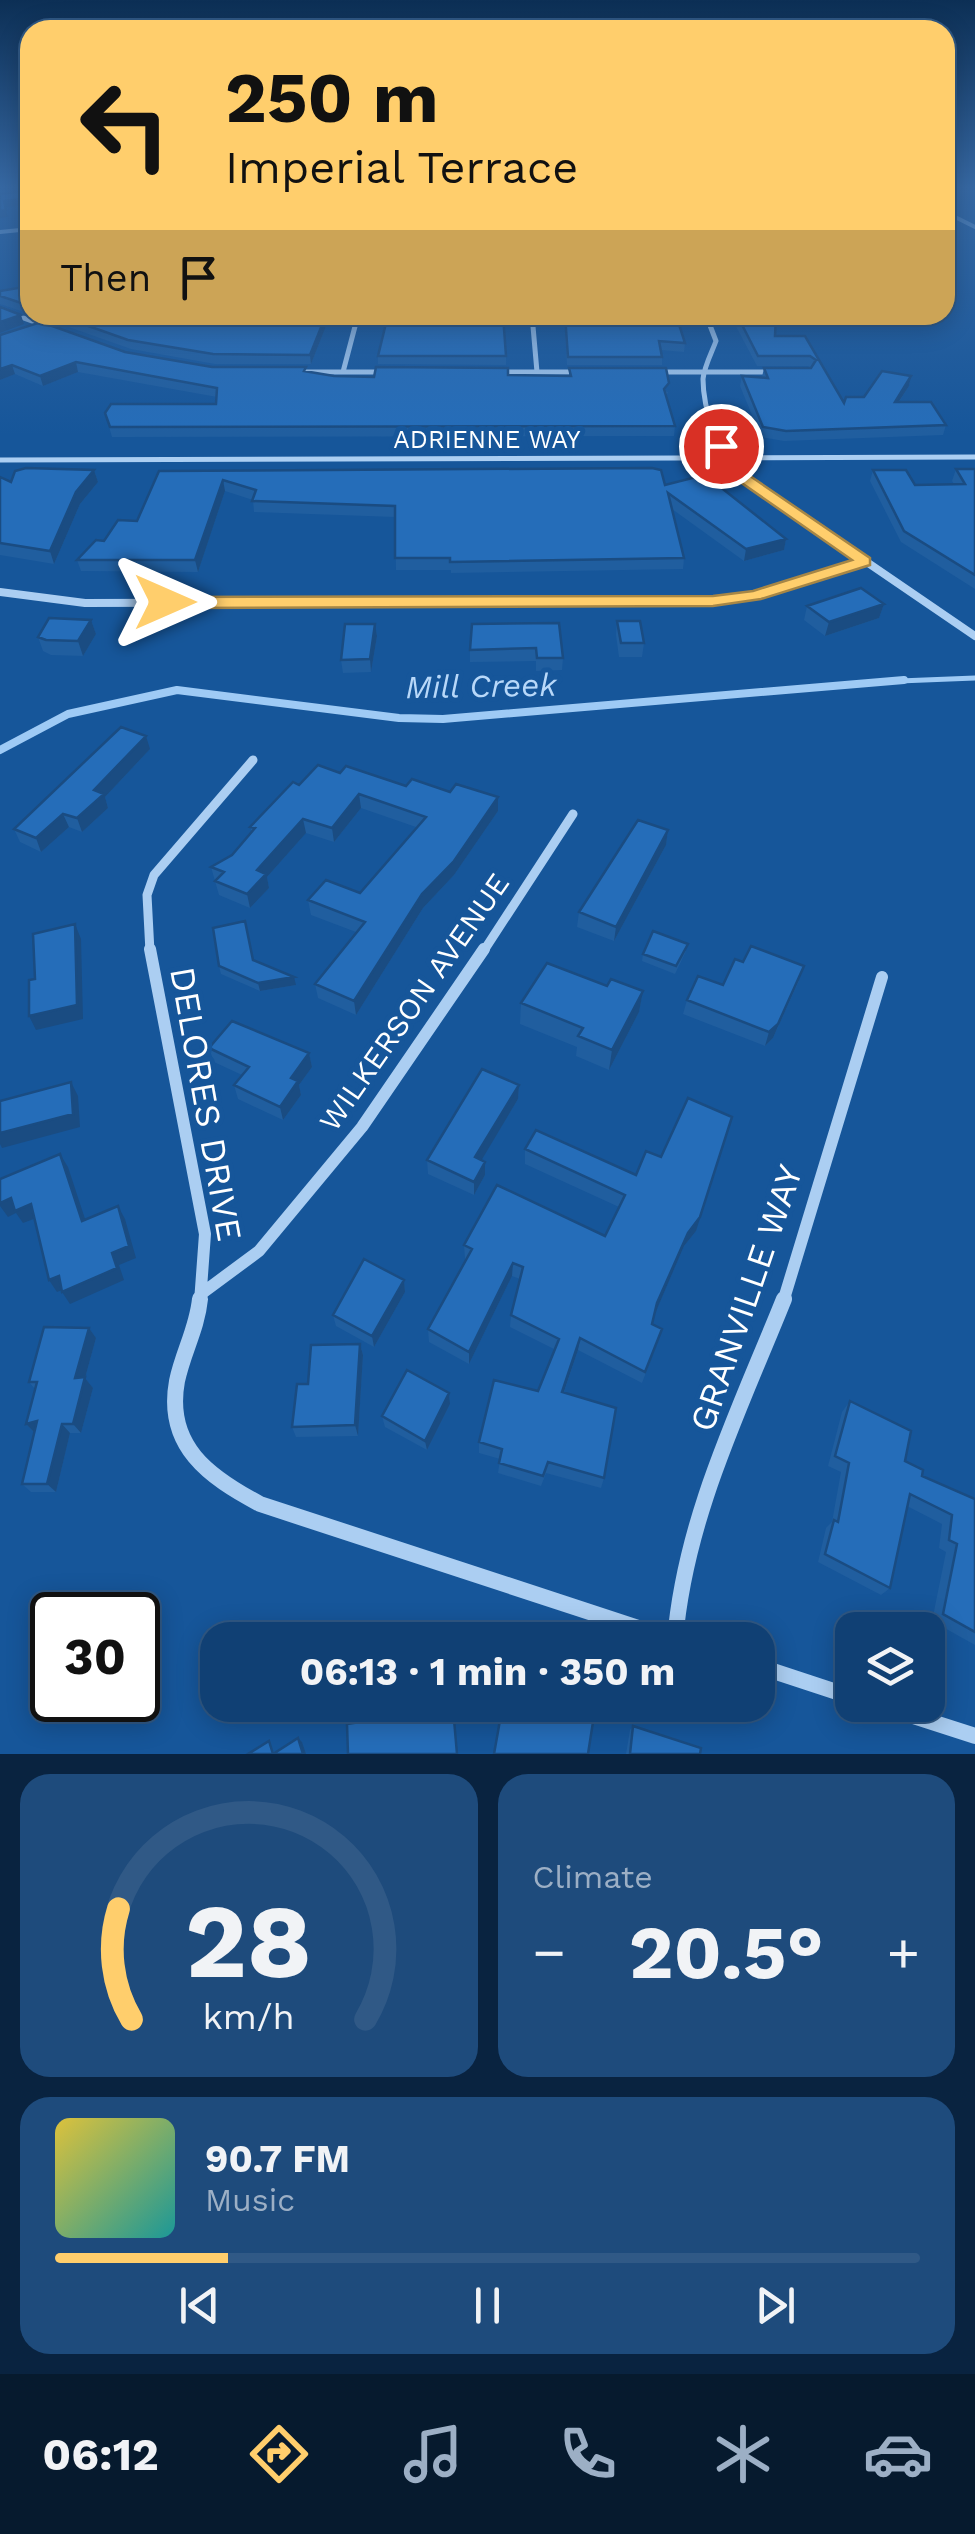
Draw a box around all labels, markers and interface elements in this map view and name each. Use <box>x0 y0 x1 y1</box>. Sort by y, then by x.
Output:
text: 250 m <box>225 57 439 139</box>
icon: left <box>60 60 190 190</box>
text: Imperial Terrace <box>225 141 578 194</box>
icon: arrive <box>171 250 226 305</box>
text: Then <box>60 256 151 300</box>
pin <box>679 404 764 489</box>
icon: arrive <box>694 419 749 474</box>
street label: ADRIENNE WAY <box>393 425 581 454</box>
position arrow <box>113 550 217 654</box>
water label: Mill Creek <box>405 666 559 706</box>
street label: WILKERSON AVENUE <box>312 867 516 1137</box>
street label: DELORES DRIVE <box>161 964 251 1244</box>
street label: GRANVILLE WAY <box>681 1159 811 1437</box>
speed limit sign: 30 <box>30 1592 160 1722</box>
map controls <box>835 1612 945 1722</box>
button: layers <box>835 1612 945 1722</box>
text: 06:13 · 1 min · 350 m <box>300 1650 675 1694</box>
text: Climate <box>533 1858 653 1896</box>
text: 28 <box>185 1880 312 2002</box>
text: 20.5° <box>629 1908 824 1996</box>
text: − <box>533 1920 566 1984</box>
text: + <box>887 1920 920 1984</box>
text: km/h <box>203 1996 295 2038</box>
text: 90.7 FM <box>205 2137 350 2181</box>
text: Music <box>205 2181 295 2219</box>
icon: previous <box>172 2278 227 2333</box>
icon: pause <box>460 2278 515 2333</box>
icon: next <box>748 2278 803 2333</box>
icon: directions <box>244 2419 314 2489</box>
icon: music <box>398 2419 468 2489</box>
icon: phone <box>553 2419 623 2489</box>
icon: climate <box>708 2419 778 2489</box>
icon: car <box>863 2419 933 2489</box>
text: 06:12 <box>42 2428 159 2481</box>

